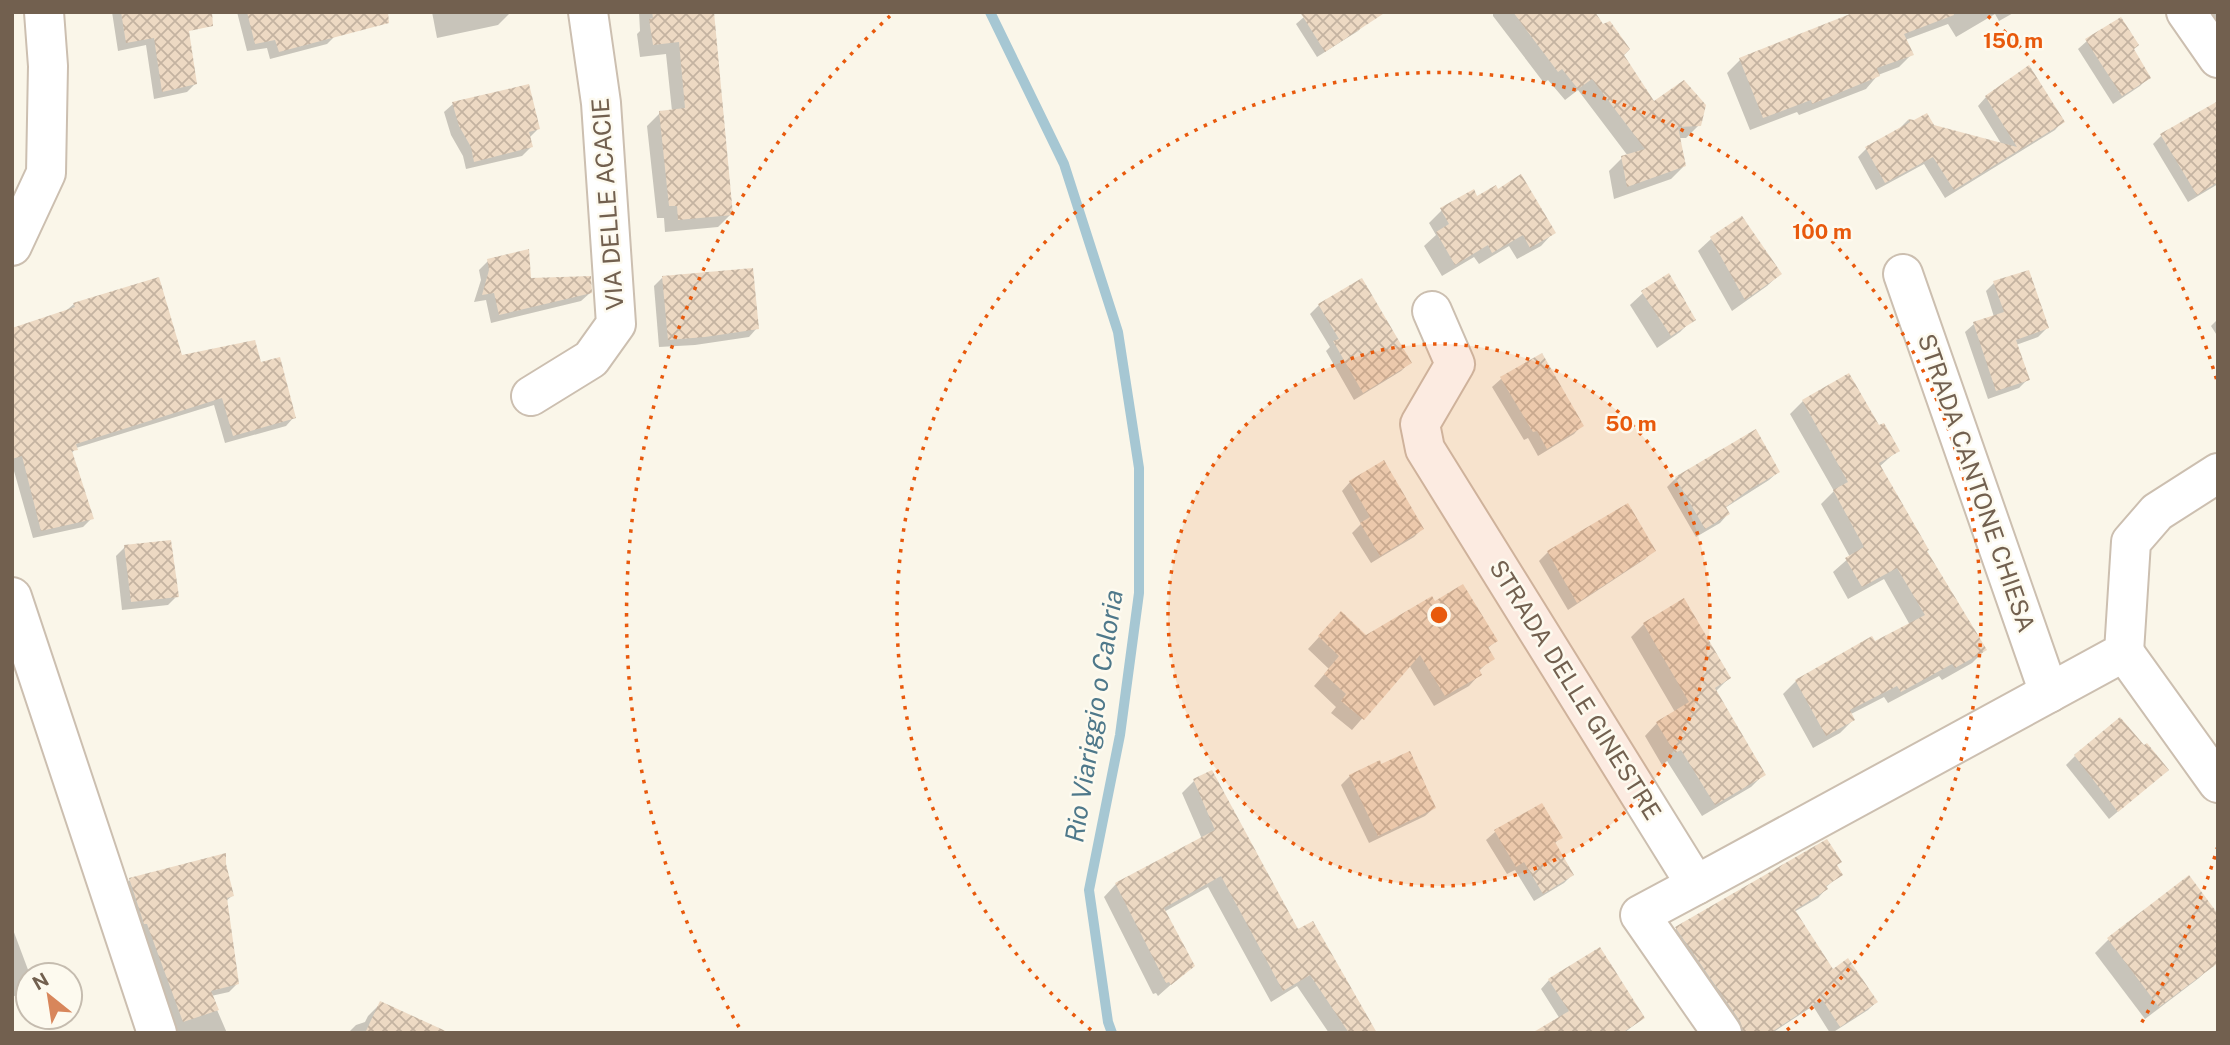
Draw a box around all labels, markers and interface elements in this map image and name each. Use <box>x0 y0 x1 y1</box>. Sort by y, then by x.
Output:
text: 150 m <box>1983 28 2043 53</box>
street label: VIA DELLE ACACIE <box>586 97 628 311</box>
text: 100 m <box>1792 219 1852 244</box>
street label: STRADA CANTONE CHIESA <box>1913 330 2041 635</box>
text: 50 m <box>1605 411 1657 436</box>
street label: STRADA DELLE GINESTRE <box>1484 555 1667 824</box>
water label: Rio Viariggio o Caloria <box>1058 587 1129 844</box>
centre of rings <box>1427 603 1451 627</box>
north arrow <box>14 961 84 1031</box>
text: N <box>29 968 52 995</box>

